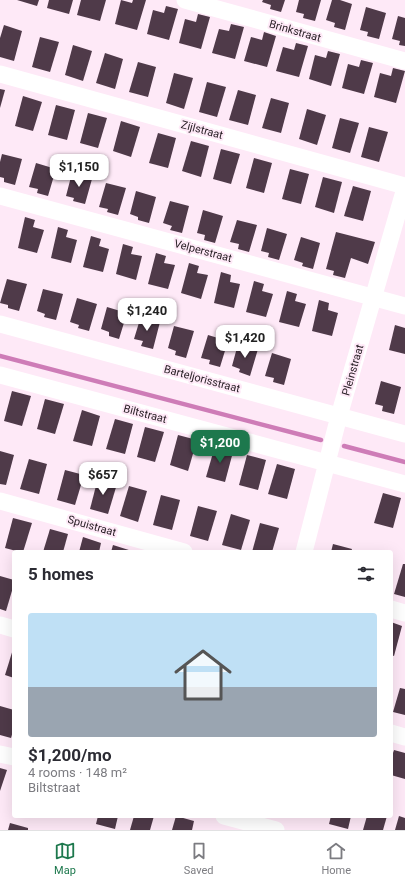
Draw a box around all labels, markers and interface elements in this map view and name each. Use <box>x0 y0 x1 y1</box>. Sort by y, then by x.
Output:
street label: Brinkstraat <box>268 17 323 45</box>
street label: Zijlstraat <box>180 118 225 142</box>
pin: $1,150 <box>46 154 112 188</box>
text: $1,150 <box>59 159 99 174</box>
street label: Velperstraat <box>173 237 234 265</box>
pin: $1,240 <box>114 298 180 332</box>
text: $1,240 <box>127 303 167 318</box>
pin: $1,420 <box>212 325 278 359</box>
text: $1,420 <box>225 330 265 345</box>
street label: Pleinstraat <box>340 343 367 397</box>
street label: Barteljorisstraat <box>163 363 242 396</box>
street label: Biltstraat <box>122 402 168 426</box>
pin: $1,200 <box>187 430 253 464</box>
text: $1,200 <box>200 435 240 450</box>
pin: $657 <box>79 462 127 496</box>
text: $657 <box>88 467 118 482</box>
street label: Spuistraat <box>66 513 118 539</box>
icon: filters <box>355 563 377 585</box>
text: 5 homes <box>28 564 94 584</box>
icon: home <box>167 639 239 711</box>
text: $1,200/mo <box>28 745 112 765</box>
text: 4 rooms · 148 m² <box>28 765 127 780</box>
text: Biltstraat <box>28 780 80 795</box>
tab: Map <box>54 840 76 877</box>
tab: Saved <box>184 840 214 877</box>
tab: Home <box>321 840 351 877</box>

